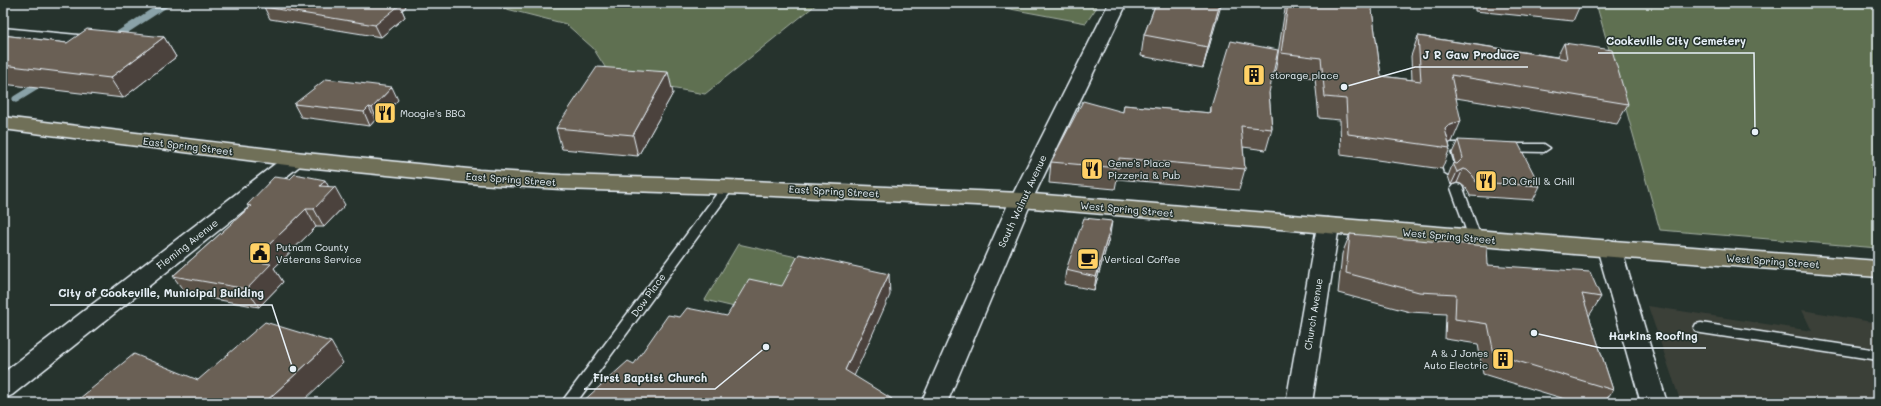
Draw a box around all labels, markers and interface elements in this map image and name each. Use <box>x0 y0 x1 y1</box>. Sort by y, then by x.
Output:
callout: Cookeville City Cemetery <box>1598 30 1754 53</box>
text: Cookeville City Cemetery <box>1606 33 1746 48</box>
callout: J R Gaw Produce <box>1415 44 1528 67</box>
text: J R Gaw Produce <box>1423 47 1520 62</box>
building icon: storage place <box>1241 62 1267 88</box>
place label: storage place <box>1270 68 1339 82</box>
restaurant icon: Moogie's BBQ <box>372 100 398 126</box>
place label: Moogie's BBQ <box>400 106 466 120</box>
street label: East Spring Street <box>142 134 234 158</box>
street label: South Walnut Avenue <box>994 152 1050 250</box>
restaurant icon: Gene's Place Pizzeria & Pub <box>1079 156 1105 182</box>
place label: Gene's Place Pizzeria & Pub <box>1108 156 1180 182</box>
restaurant icon: DQ Grill & Chill <box>1473 168 1499 194</box>
street label: East Spring Street <box>465 169 557 189</box>
place label: DQ Grill & Chill <box>1502 174 1575 188</box>
street label: East Spring Street <box>788 182 880 200</box>
street label: West Spring Street <box>1080 198 1174 220</box>
street label: Fleming Avenue <box>153 216 221 272</box>
street label: West Spring Street <box>1402 225 1496 247</box>
public building icon: Putnam County Veterans Service <box>247 240 273 266</box>
place label: Putnam County Veterans Service <box>276 240 361 266</box>
cafe icon: Vertical Coffee <box>1075 246 1101 272</box>
street label: West Spring Street <box>1726 251 1820 271</box>
place label: Vertical Coffee <box>1104 252 1180 266</box>
street label: Dow Place <box>627 270 669 320</box>
street label: Church Avenue <box>1300 277 1326 351</box>
callout: City of Cookeville, Municipal Building <box>50 282 272 305</box>
text: City of Cookeville, Municipal Building <box>58 285 264 300</box>
callout: Harkins Roofing <box>1601 325 1706 348</box>
text: Harkins Roofing <box>1608 328 1698 343</box>
place label: A & J Jones Auto Electric <box>1423 346 1488 372</box>
building icon: A & J Jones Auto Electric <box>1490 346 1516 372</box>
callout: First Baptist Church <box>584 366 715 389</box>
text: First Baptist Church <box>593 370 707 385</box>

